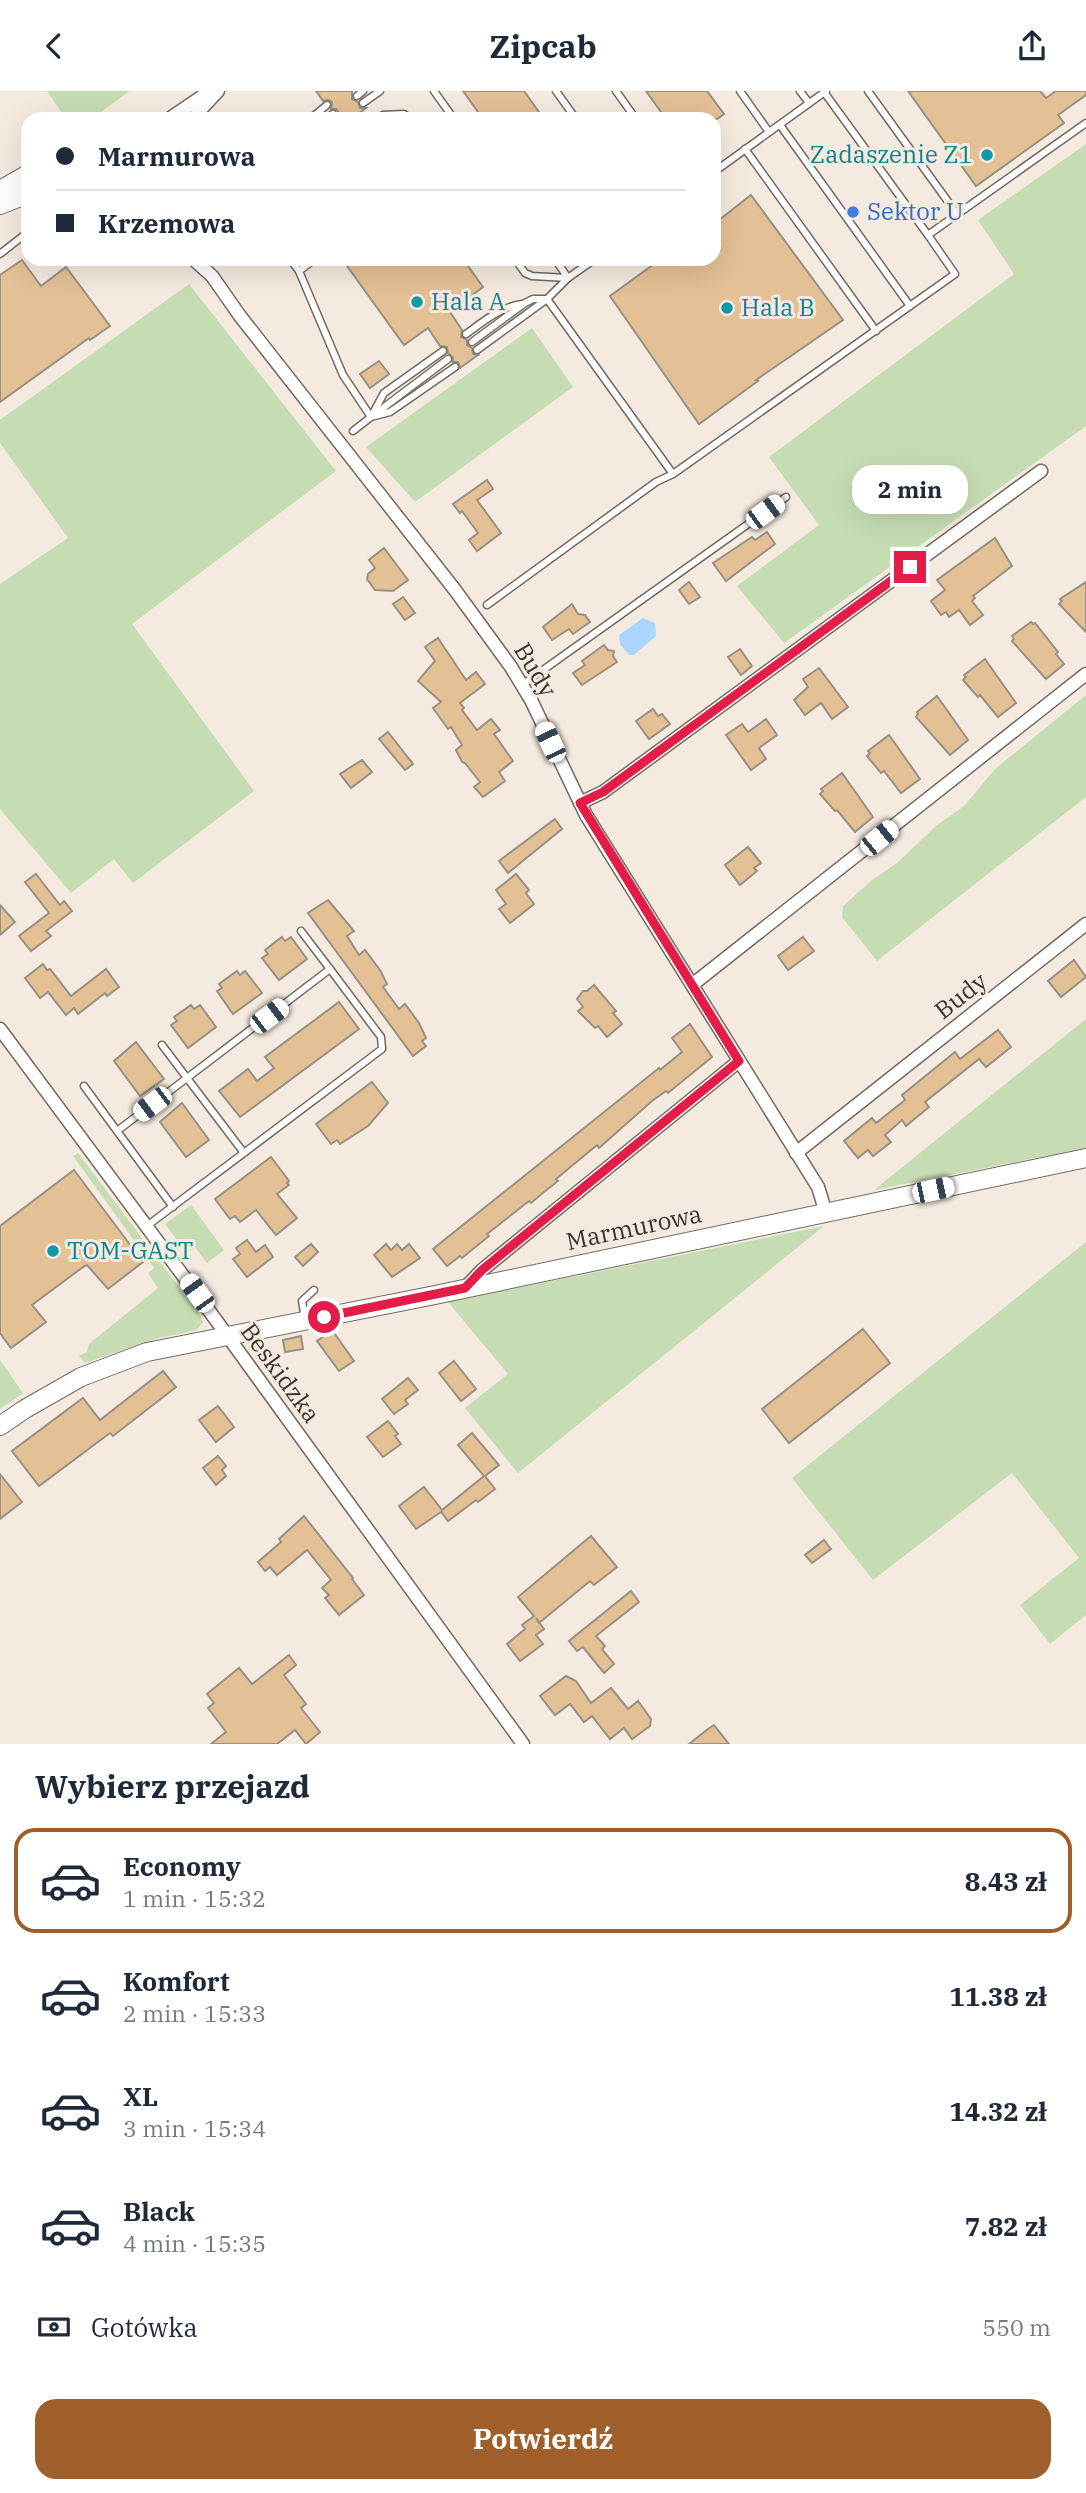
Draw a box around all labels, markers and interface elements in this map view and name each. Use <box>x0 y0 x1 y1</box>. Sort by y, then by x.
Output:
text: Zipcab <box>489 25 597 67</box>
icon: back <box>35 27 73 65</box>
icon: share <box>1013 27 1051 65</box>
place label: Zadaszenie Z1 <box>810 138 973 170</box>
text: Marmurowa <box>98 139 255 173</box>
marker: Zadaszenie Z1 <box>979 147 995 163</box>
place label: Sektor U <box>867 195 964 227</box>
marker: Sektor U <box>845 204 861 220</box>
text: Krzemowa <box>98 206 235 240</box>
place label: Hala A <box>431 285 506 317</box>
place label: Hala B <box>741 291 815 323</box>
marker: Hala A <box>409 294 425 310</box>
marker: Hala B <box>719 300 735 316</box>
callout: 2 min <box>852 465 968 515</box>
text: 2 min <box>878 474 942 504</box>
car <box>742 491 789 533</box>
route end <box>894 551 926 583</box>
street label: Budy <box>507 636 565 703</box>
car <box>532 719 569 765</box>
car <box>857 817 902 859</box>
street label: Budy <box>928 965 993 1026</box>
car <box>246 995 293 1037</box>
car <box>129 1083 176 1125</box>
car <box>911 1175 956 1205</box>
street label: Marmurowa <box>563 1197 705 1257</box>
place label: TOM-GAST <box>67 1234 193 1266</box>
marker: TOM-GAST <box>45 1243 61 1259</box>
car <box>177 1270 218 1316</box>
route start <box>308 1301 340 1333</box>
street label: Beskidzka <box>234 1316 328 1429</box>
text: Wybierz przejazd <box>35 1765 310 1807</box>
icon: car <box>39 1849 102 1912</box>
text: Economy <box>123 1849 241 1883</box>
text: 8.43 zł <box>965 1864 1047 1898</box>
text: 1 min · 15:32 <box>123 1883 266 1913</box>
icon: car <box>39 1964 102 2027</box>
text: Komfort <box>123 1964 230 1998</box>
text: 11.38 zł <box>949 1979 1047 2013</box>
text: 2 min · 15:33 <box>123 1998 266 2028</box>
icon: car <box>39 2079 102 2142</box>
text: XL <box>123 2079 158 2113</box>
text: 14.32 zł <box>949 2094 1047 2128</box>
text: 3 min · 15:34 <box>123 2113 266 2143</box>
icon: car <box>39 2194 102 2257</box>
text: Black <box>123 2194 195 2228</box>
text: 7.82 zł <box>965 2209 1047 2243</box>
text: 4 min · 15:35 <box>123 2228 266 2258</box>
icon: cash <box>35 2308 73 2346</box>
text: Gotówka <box>91 2310 198 2344</box>
text: 550 m <box>982 2312 1051 2342</box>
button: Potwierdź <box>35 2399 1051 2479</box>

